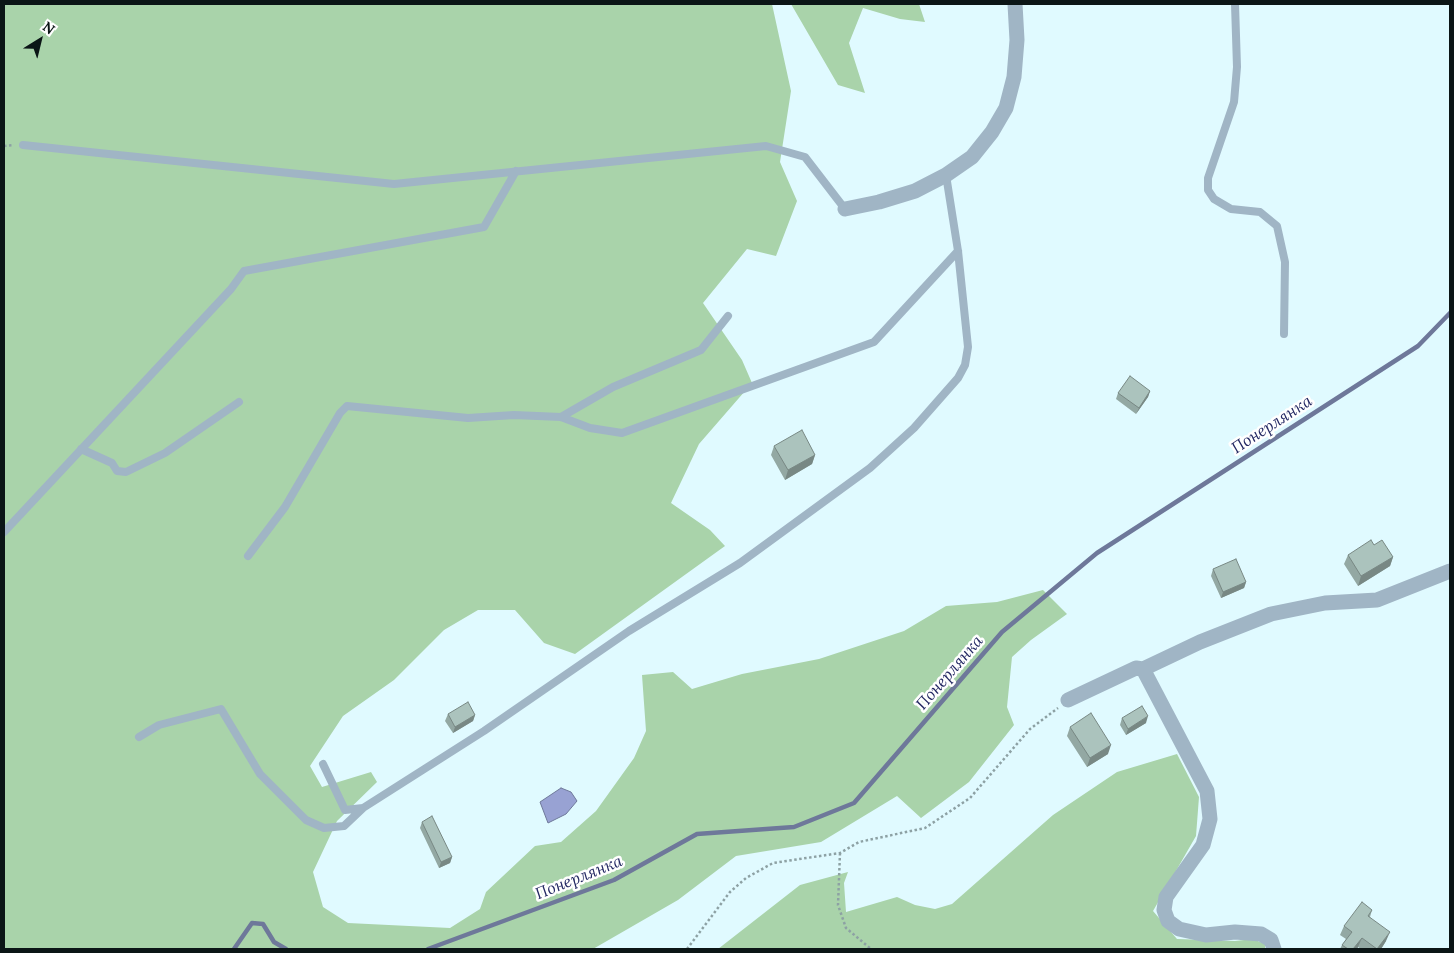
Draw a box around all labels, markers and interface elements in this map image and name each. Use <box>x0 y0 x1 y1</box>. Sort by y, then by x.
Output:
north arrow <box>15 15 65 65</box>
text: N <box>39 17 58 38</box>
water label: Понерлянка <box>1228 392 1316 458</box>
water label: Понерлянка <box>913 632 987 714</box>
water label: Понерлянка <box>533 852 625 904</box>

